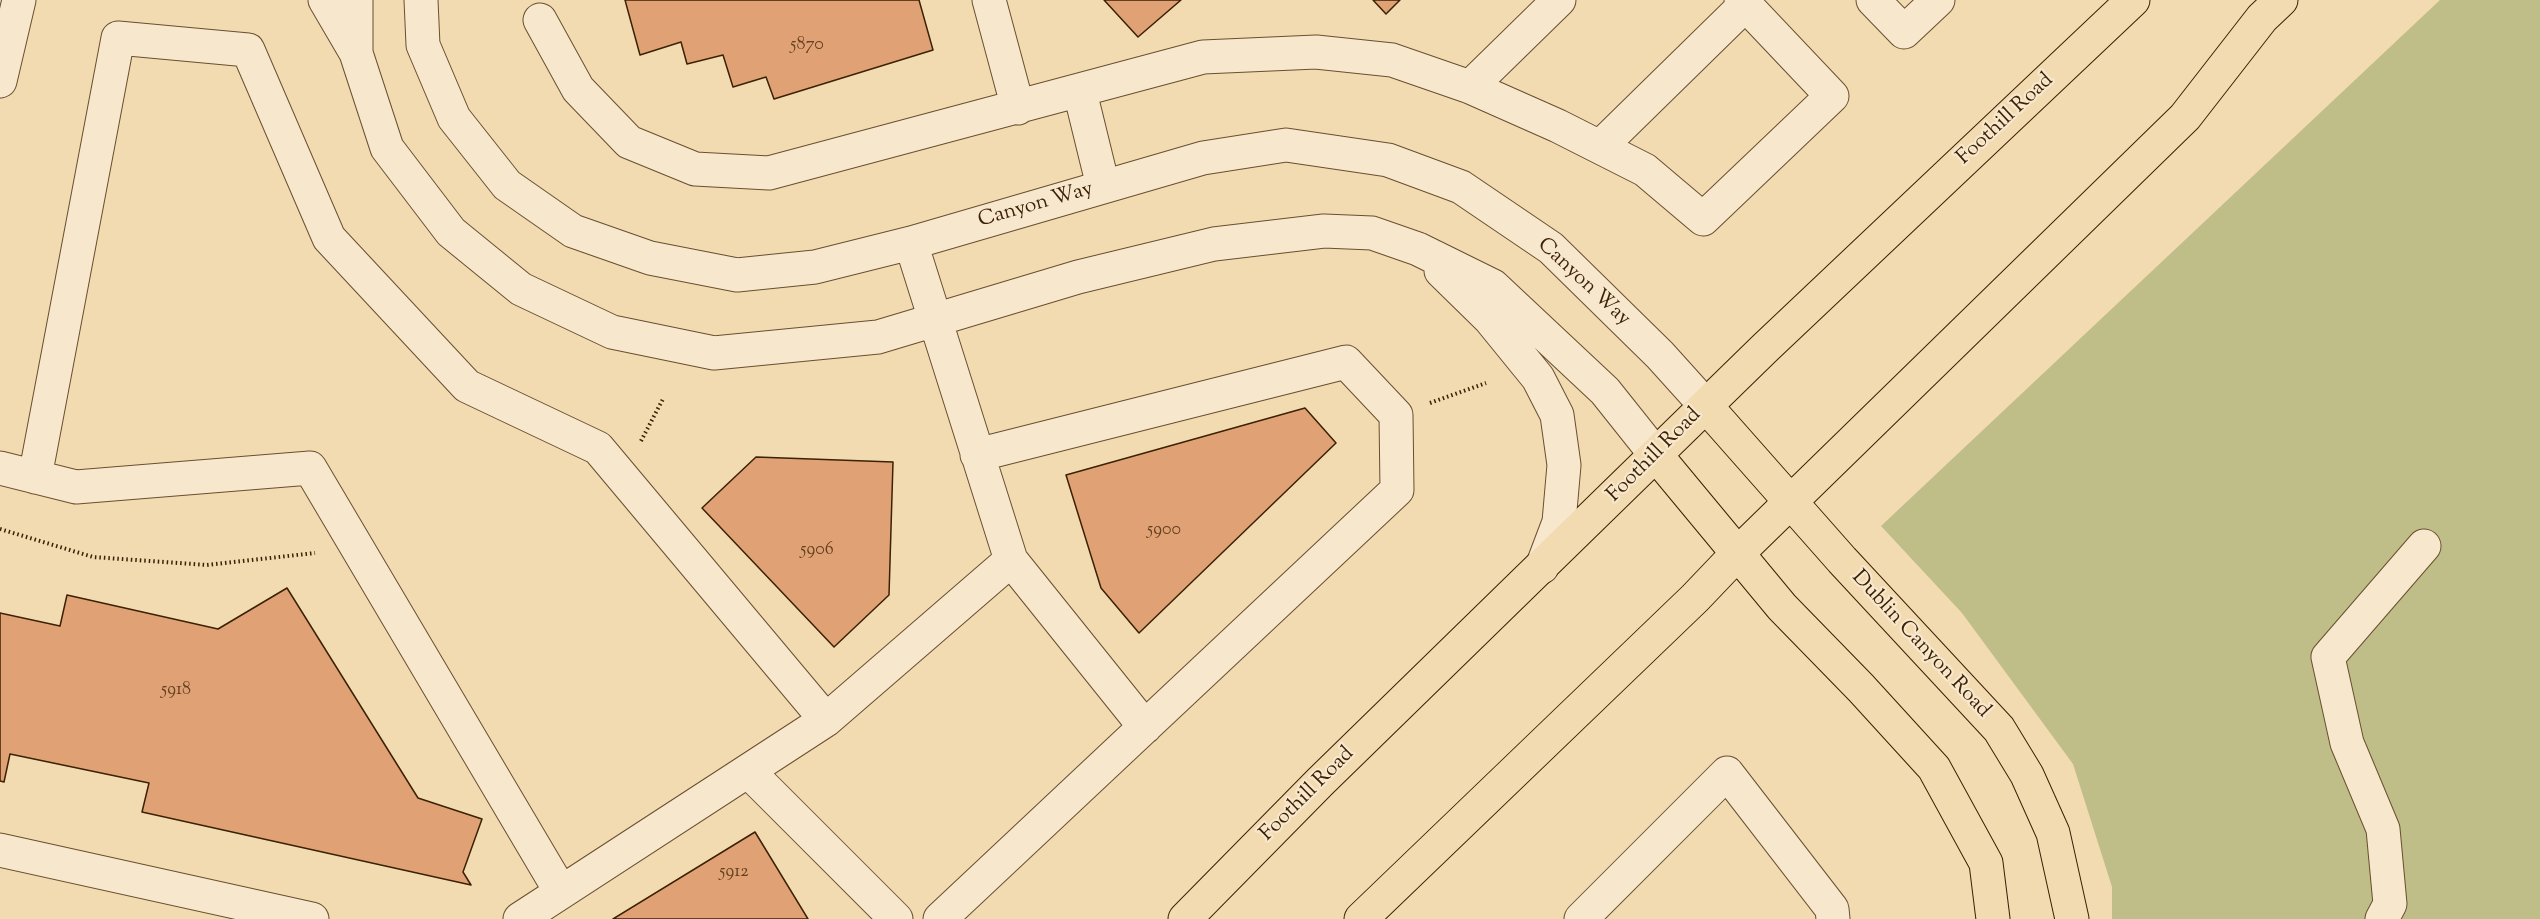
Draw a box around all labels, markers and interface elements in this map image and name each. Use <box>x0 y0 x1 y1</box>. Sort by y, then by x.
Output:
house number: 5870 <box>790 35 824 57</box>
street label: Foothill Road <box>1952 69 2060 171</box>
street label: Canyon Way <box>976 178 1096 234</box>
street label: Canyon Way <box>1531 233 1635 333</box>
street label: Foothill Road <box>1603 404 1707 508</box>
house number: 5900 <box>1147 520 1181 542</box>
house number: 5906 <box>800 540 834 562</box>
street label: Dublin Canyon Road <box>1845 566 1995 724</box>
house number: 5918 <box>161 680 191 702</box>
street label: Foothill Road <box>1256 743 1360 847</box>
house number: 5912 <box>719 862 749 884</box>

